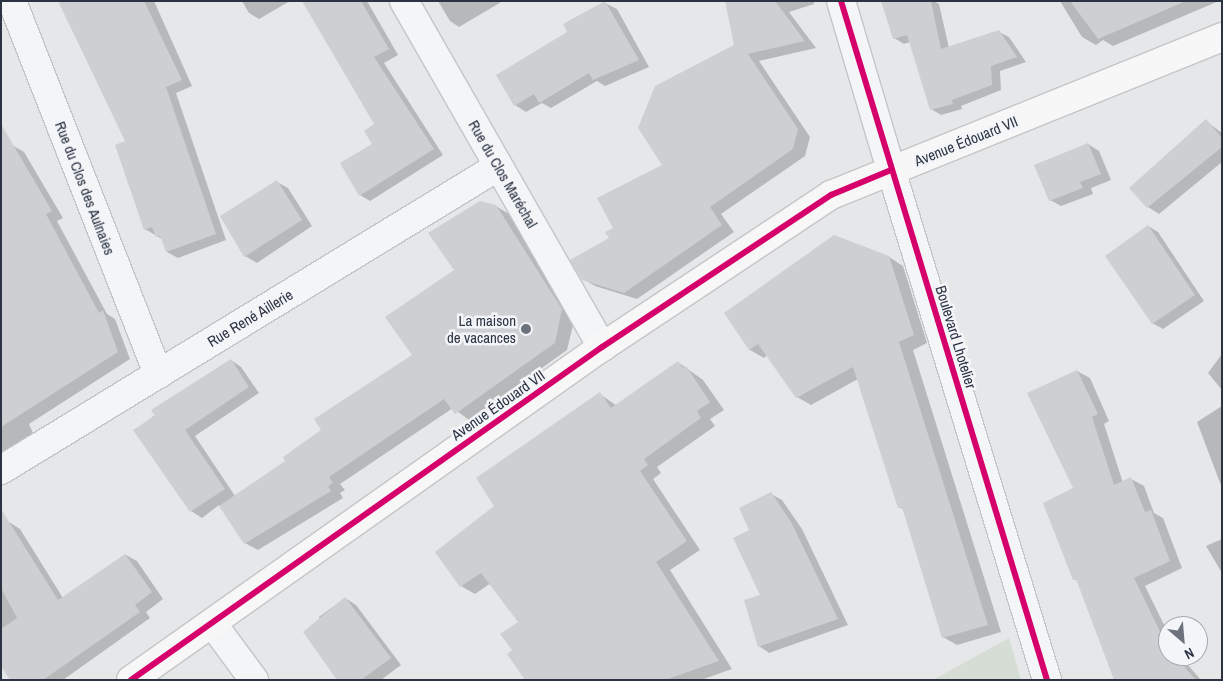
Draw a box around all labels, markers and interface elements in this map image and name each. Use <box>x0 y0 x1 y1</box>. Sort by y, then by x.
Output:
street label: Avenue Édouard VII <box>912 112 1020 170</box>
street label: Rue du Clos Maréchal <box>465 117 541 231</box>
street label: Rue du Clos des Aulnaies <box>51 118 119 258</box>
street label: Boulevard Lhotelier <box>932 283 980 391</box>
street label: Rue René Aillerie <box>204 285 296 351</box>
place label: La maison de vacances <box>447 311 516 346</box>
marker: La maison de vacances <box>520 323 532 335</box>
street label: Avenue Édouard VII <box>448 366 548 444</box>
north arrow <box>1158 616 1208 666</box>
text: N <box>1182 644 1197 663</box>

